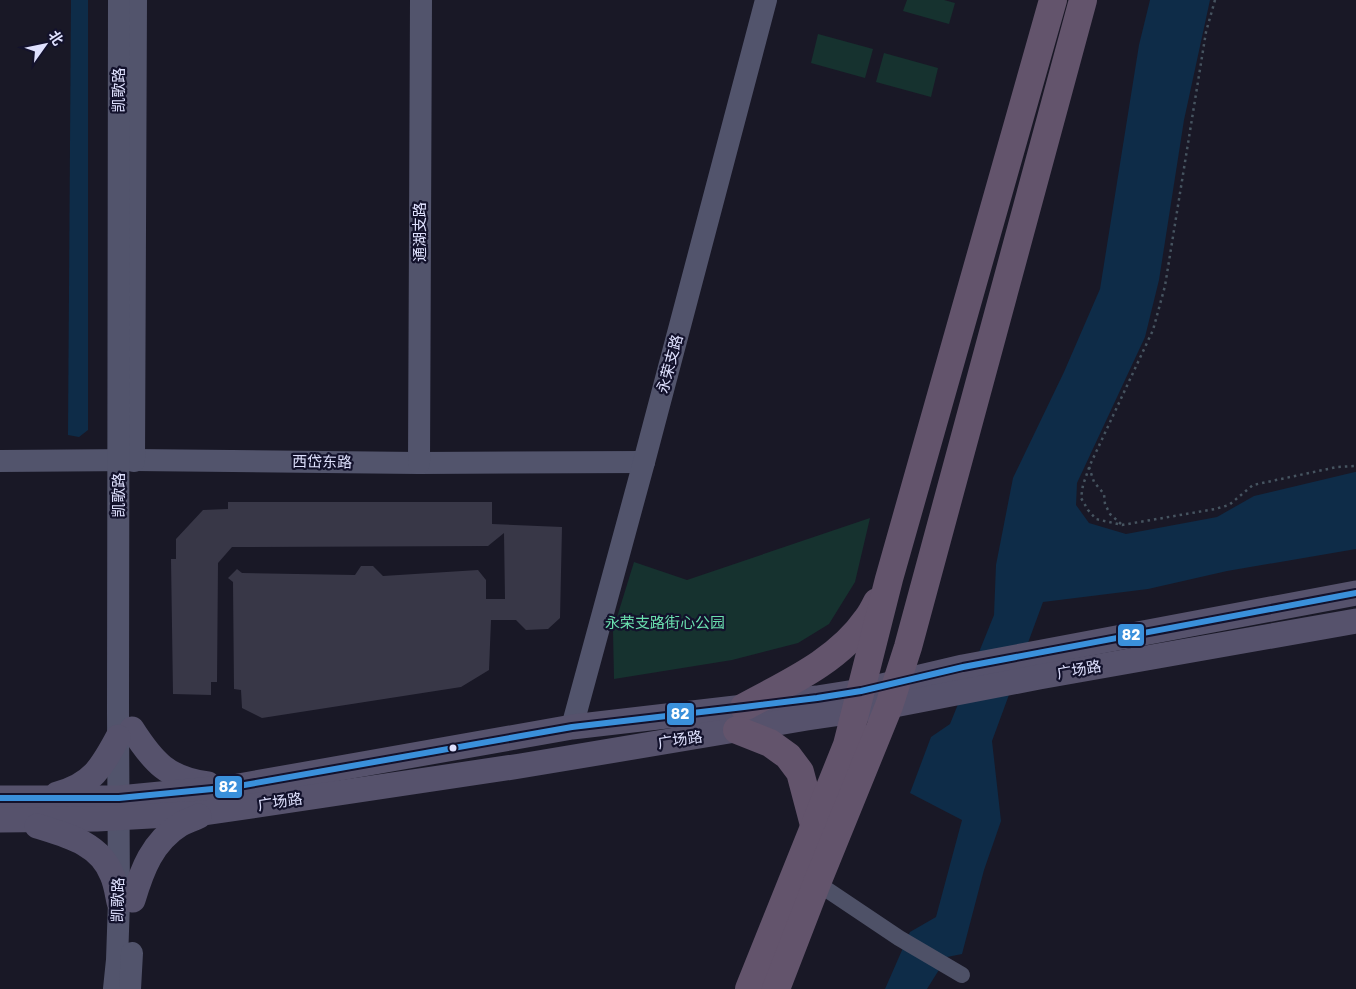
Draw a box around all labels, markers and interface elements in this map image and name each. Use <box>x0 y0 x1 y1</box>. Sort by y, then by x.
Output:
north arrow <box>20 20 70 70</box>
text: 北 <box>45 28 66 49</box>
street label: 凯歌路 <box>110 67 128 113</box>
street label: 通湖支路 <box>411 202 429 262</box>
street label: 永荣支路 <box>654 333 686 395</box>
street label: 西岱东路 <box>292 452 352 472</box>
street label: 凯歌路 <box>110 472 128 518</box>
park label: 永荣支路街心公园 <box>605 614 725 632</box>
line badge: 82 <box>1117 623 1145 647</box>
text: 82 <box>1122 627 1140 644</box>
street label: 广场路 <box>1055 657 1103 683</box>
line badge: 82 <box>666 702 695 726</box>
text: 82 <box>671 706 689 723</box>
street label: 广场路 <box>656 728 704 752</box>
unlabelled marker <box>448 743 458 753</box>
line badge: 82 <box>214 775 243 799</box>
text: 82 <box>219 779 237 796</box>
street label: 广场路 <box>256 790 304 814</box>
street label: 凯歌路 <box>109 877 127 923</box>

